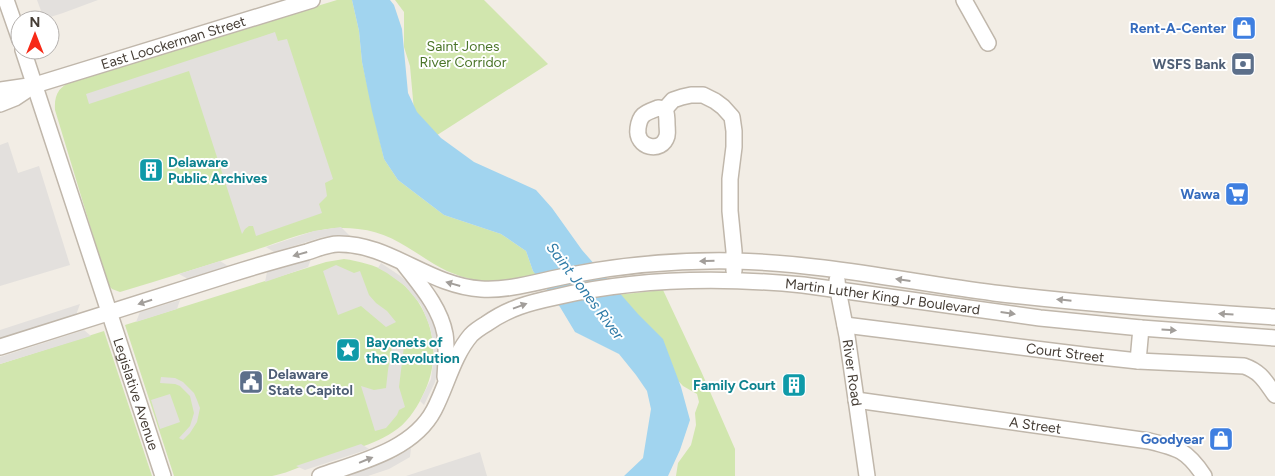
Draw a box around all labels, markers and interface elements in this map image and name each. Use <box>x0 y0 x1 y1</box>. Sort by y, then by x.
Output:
north arrow <box>10 10 60 60</box>
street label: East Loockerman Street <box>99 13 248 73</box>
text: N <box>30 14 40 31</box>
shop icon: Rent-A-Center <box>1231 15 1257 41</box>
place label: Rent-A-Center <box>1130 20 1227 37</box>
park label: Saint Jones River Corridor <box>420 38 507 71</box>
bank icon: WSFS Bank <box>1230 51 1256 77</box>
place label: WSFS Bank <box>1153 56 1226 73</box>
place label: Delaware Public Archives <box>168 154 268 187</box>
building icon: Delaware Public Archives <box>138 157 164 183</box>
supermarket icon: Wawa <box>1224 181 1250 207</box>
place label: Wawa <box>1181 186 1220 203</box>
water label: Saint Jones River <box>543 239 628 344</box>
one-way arrow <box>292 250 307 258</box>
one-way arrow <box>699 258 715 266</box>
street label: Martin Luther King Jr Boulevard <box>784 275 981 319</box>
one-way arrow <box>895 275 911 283</box>
one-way arrow <box>446 279 461 287</box>
one-way arrow <box>1056 296 1072 304</box>
one-way arrow <box>137 298 152 306</box>
one-way arrow <box>513 302 528 309</box>
one-way arrow <box>1218 309 1234 317</box>
one-way arrow <box>1000 310 1016 318</box>
one-way arrow <box>1161 327 1177 335</box>
place label: Bayonets of the Revolution <box>366 334 460 367</box>
street label: Legislative Avenue <box>109 336 162 453</box>
place icon: Bayonets of the Revolution <box>335 337 361 363</box>
street label: River Road <box>839 338 865 407</box>
street label: Court Street <box>1025 340 1105 366</box>
place label: Delaware State Capitol <box>268 366 353 399</box>
public building icon: Delaware State Capitol <box>238 369 264 395</box>
building icon: Family Court <box>781 372 807 398</box>
place label: Family Court <box>693 377 776 394</box>
street label: A Street <box>1008 414 1062 438</box>
shop icon: Goodyear <box>1208 426 1234 452</box>
place label: Goodyear <box>1141 431 1205 448</box>
one-way arrow <box>359 455 373 463</box>

